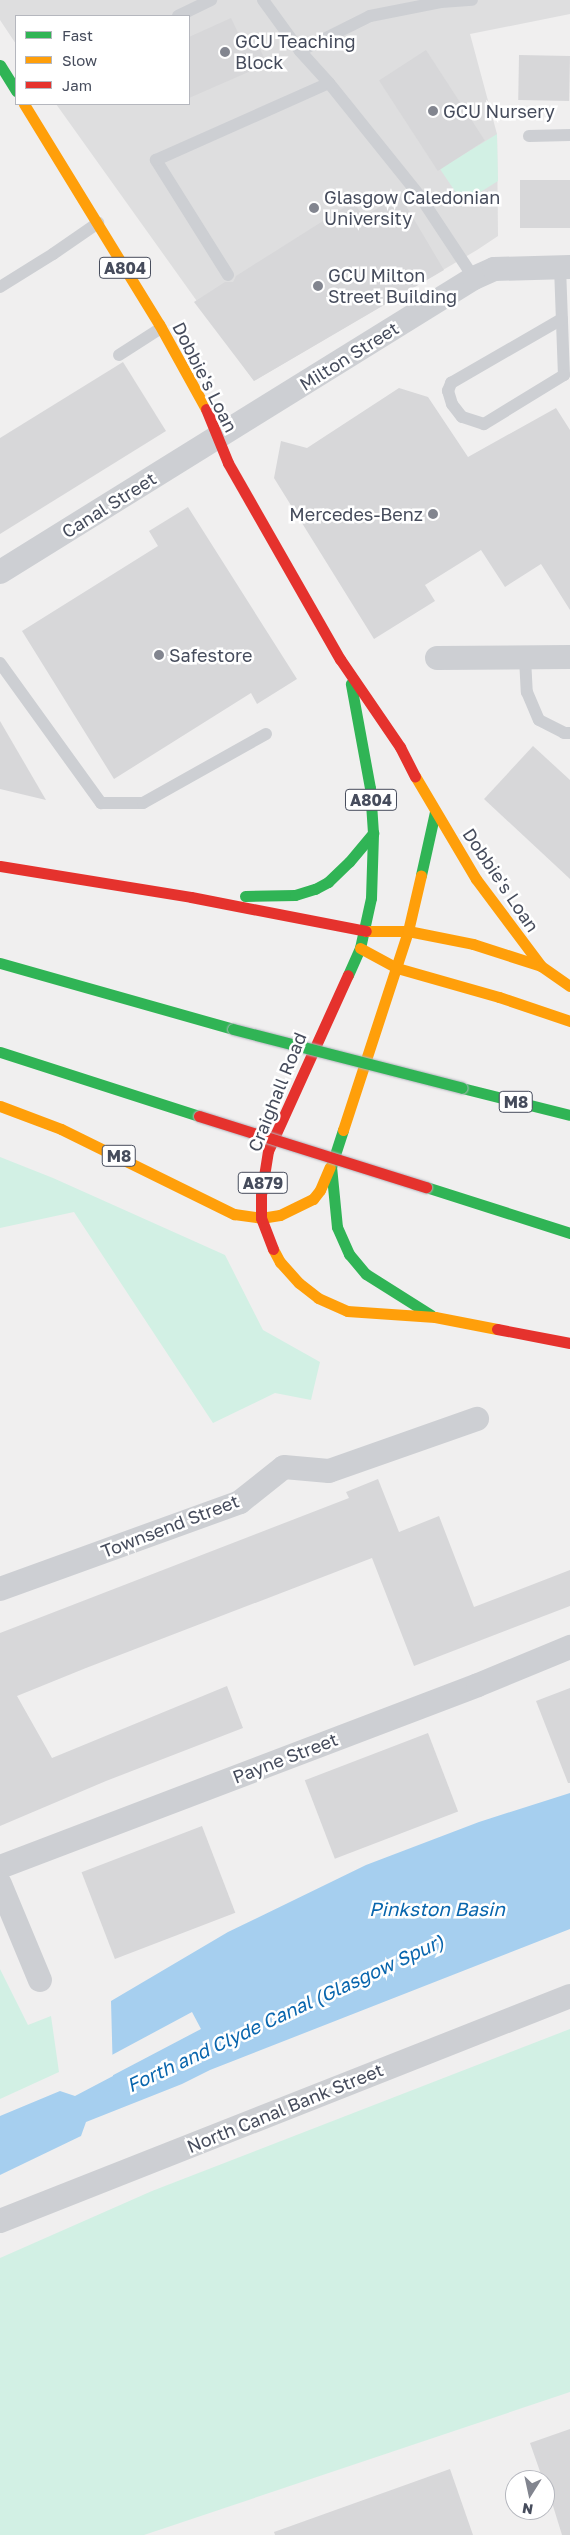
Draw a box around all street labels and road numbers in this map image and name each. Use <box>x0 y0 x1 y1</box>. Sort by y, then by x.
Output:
road number: A804 <box>99 254 151 282</box>
street label: Milton Street <box>296 317 402 395</box>
street label: Dobbie's Loan <box>168 318 242 436</box>
street label: Canal Street <box>58 467 160 543</box>
road number: A804 <box>345 786 397 814</box>
street label: Dobbie's Loan <box>458 824 544 936</box>
street label: Craighall Road <box>243 1029 311 1155</box>
road number: M8 <box>498 1088 534 1116</box>
road number: M8 <box>102 1142 136 1170</box>
road number: A879 <box>237 1170 289 1196</box>
street label: Townsend Street <box>98 1490 242 1562</box>
street label: Payne Street <box>229 1728 341 1788</box>
street label: North Canal Bank Street <box>184 2059 386 2157</box>

